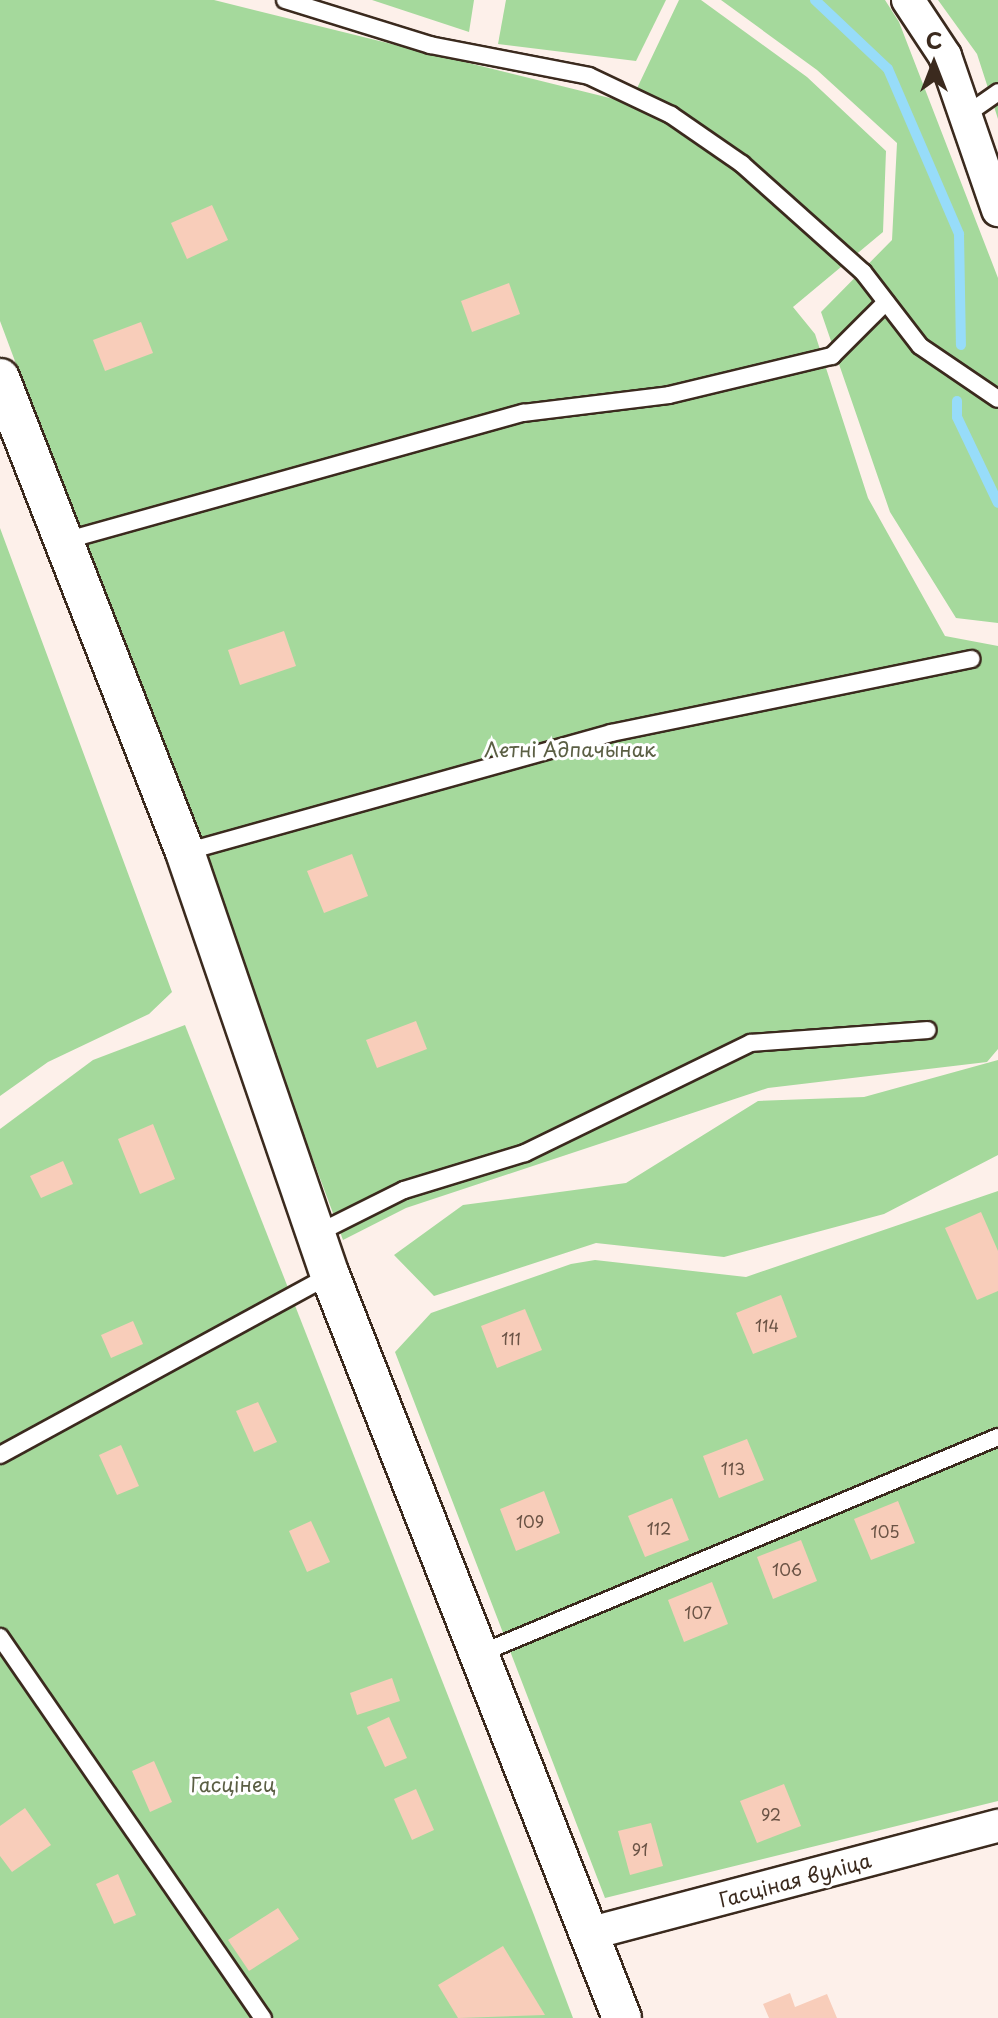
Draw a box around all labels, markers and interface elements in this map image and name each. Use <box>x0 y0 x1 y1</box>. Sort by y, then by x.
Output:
text: С <box>926 23 942 56</box>
north arrow <box>894 24 974 104</box>
park label: Летні Адпачынак <box>483 737 657 761</box>
house number: 114 <box>755 1315 779 1335</box>
house number: 111 <box>501 1328 521 1348</box>
house number: 113 <box>721 1458 745 1478</box>
house number: 109 <box>516 1511 544 1531</box>
house number: 112 <box>647 1518 671 1538</box>
house number: 105 <box>870 1521 900 1541</box>
house number: 106 <box>772 1559 802 1579</box>
house number: 107 <box>684 1602 712 1622</box>
park label: Гасцінец <box>190 1772 276 1796</box>
house number: 92 <box>761 1804 781 1824</box>
house number: 91 <box>632 1839 648 1859</box>
street label: Гасціная вуліца <box>716 1848 874 1912</box>

